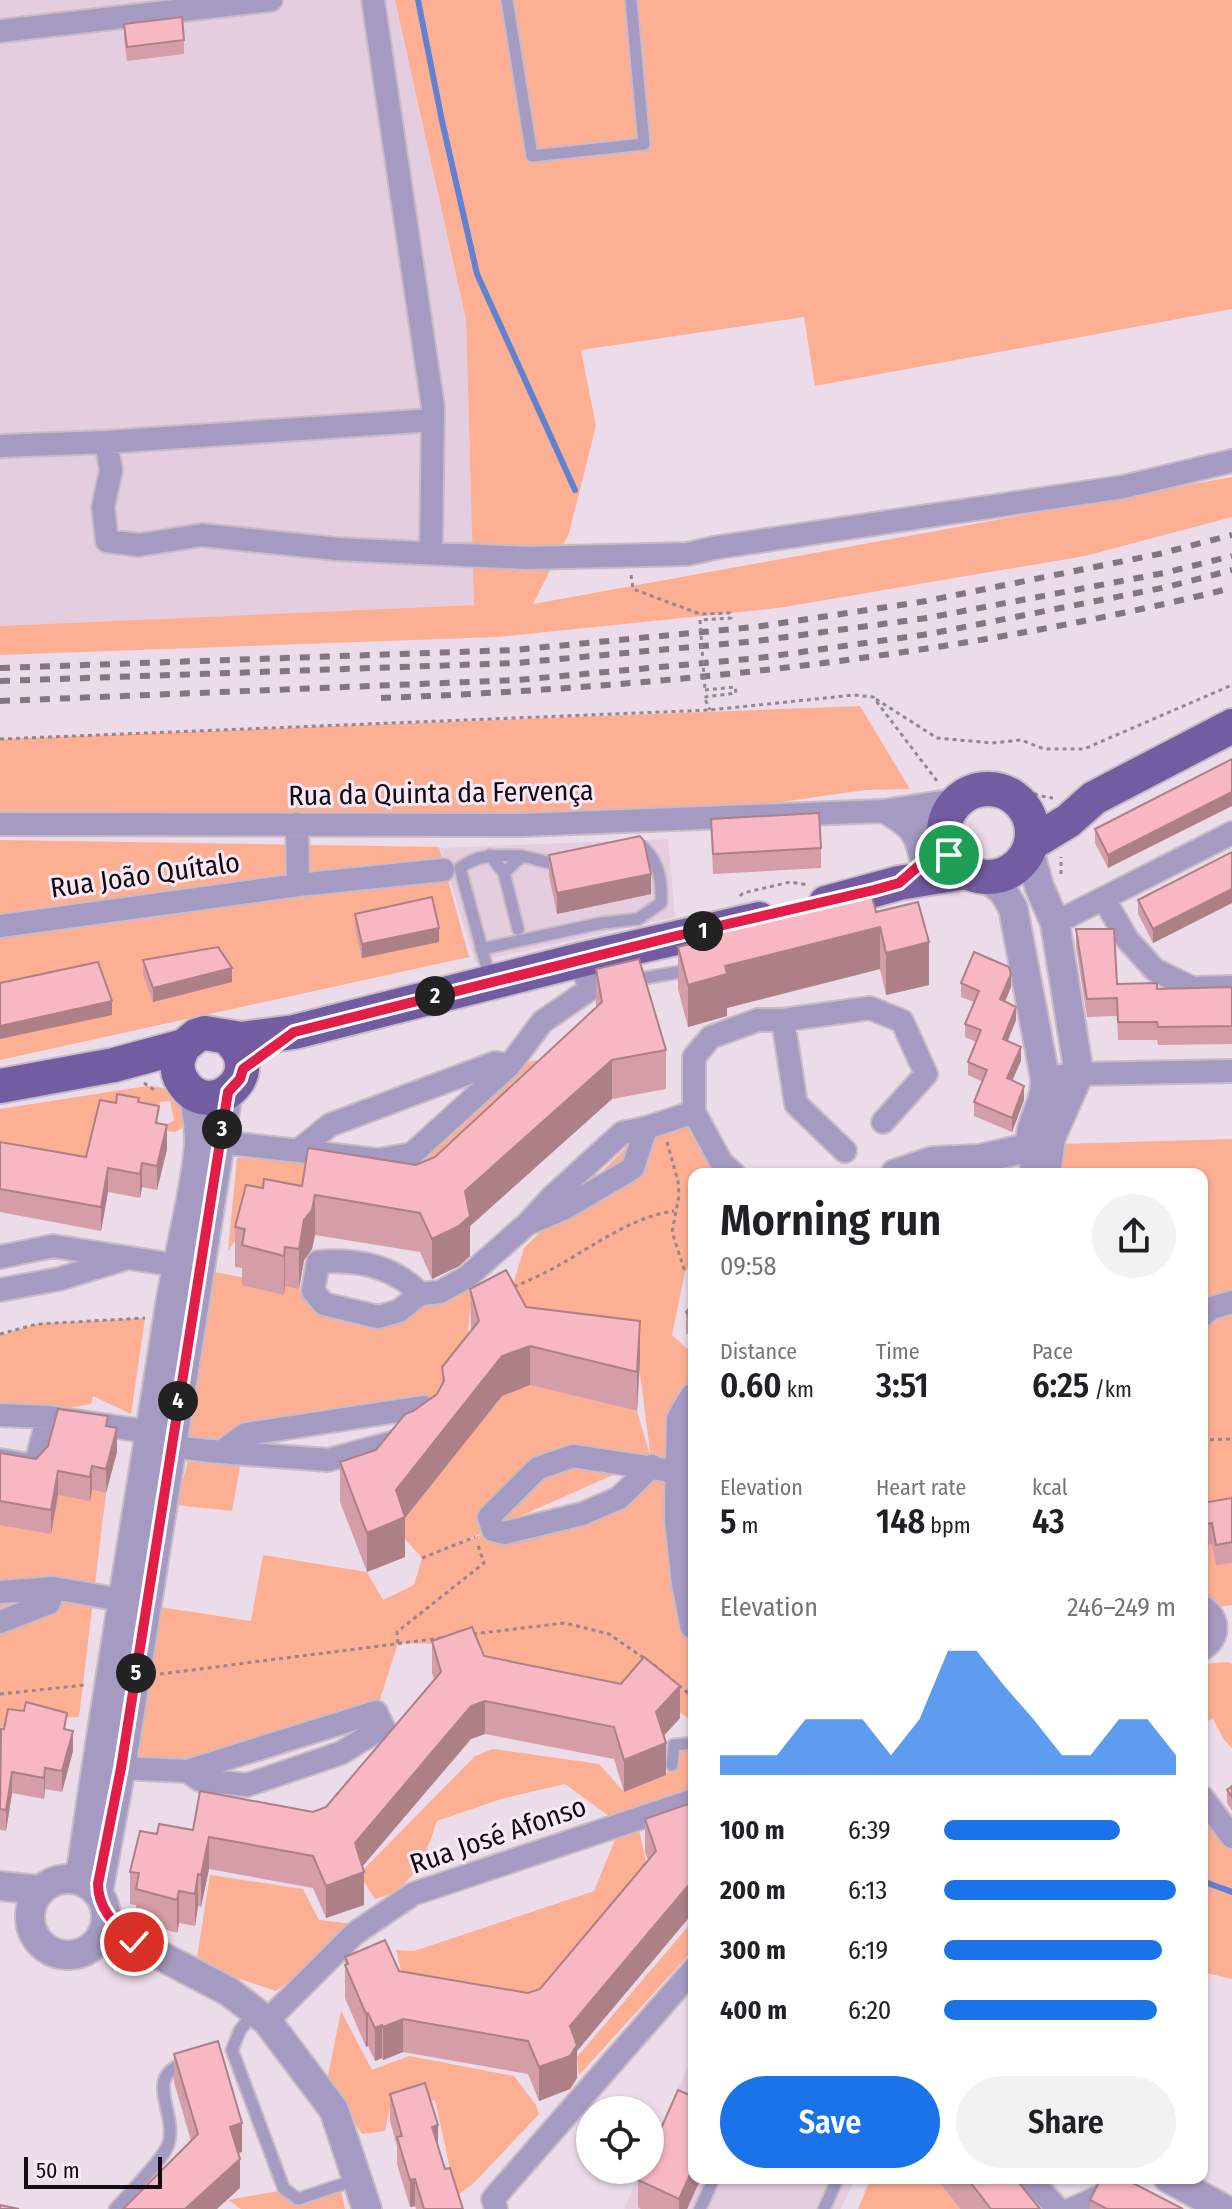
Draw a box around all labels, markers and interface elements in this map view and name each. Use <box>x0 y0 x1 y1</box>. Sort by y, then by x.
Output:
street label: Rua da Quinta da Fervença <box>288 774 594 812</box>
pin <box>915 821 983 889</box>
icon: arrive <box>927 833 971 877</box>
street label: Rua João Quítalo <box>48 845 242 905</box>
pin: 1 <box>683 911 723 951</box>
text: 1 <box>698 917 708 944</box>
pin: 2 <box>415 976 455 1016</box>
text: 2 <box>430 982 440 1009</box>
pin: 3 <box>202 1109 242 1149</box>
text: 3 <box>217 1115 227 1142</box>
text: Morning run <box>720 1194 941 1247</box>
button: share <box>1092 1194 1176 1278</box>
text: 09:58 <box>720 1251 777 1282</box>
text: Distance <box>720 1338 797 1365</box>
text: Time <box>876 1338 920 1365</box>
text: Pace <box>1032 1338 1073 1365</box>
text: 0.60 <box>720 1365 782 1406</box>
text: 3:51 <box>876 1365 929 1406</box>
text: 6:25 <box>1032 1365 1089 1406</box>
text: km <box>782 1376 814 1403</box>
text: /km <box>1089 1376 1132 1403</box>
pin: 4 <box>158 1381 198 1421</box>
text: 4 <box>172 1387 184 1414</box>
text: Elevation <box>720 1474 803 1501</box>
text: Heart rate <box>876 1474 966 1501</box>
text: kcal <box>1032 1474 1068 1501</box>
text: 5 <box>720 1501 736 1542</box>
text: 148 <box>876 1501 925 1542</box>
text: 43 <box>1032 1501 1065 1542</box>
text: m <box>736 1512 759 1539</box>
text: bpm <box>925 1512 971 1539</box>
text: Elevation <box>720 1592 818 1623</box>
text: 246–249 m <box>1067 1592 1176 1623</box>
pin: 5 <box>116 1653 156 1693</box>
text: 5 <box>131 1659 141 1686</box>
street label: Rua José Afonso <box>406 1789 590 1881</box>
text: 100 m <box>720 1815 785 1846</box>
text: 6:39 <box>848 1815 891 1846</box>
text: 200 m <box>720 1875 786 1906</box>
text: 6:13 <box>848 1875 887 1906</box>
pin <box>100 1908 168 1976</box>
icon: check <box>112 1920 156 1964</box>
text: 300 m <box>720 1935 786 1966</box>
text: 6:19 <box>848 1935 888 1966</box>
text: 400 m <box>720 1995 787 2026</box>
text: 6:20 <box>848 1995 891 2026</box>
button: Save <box>720 2076 940 2168</box>
button: Share <box>956 2076 1176 2168</box>
map controls <box>576 2096 664 2184</box>
button: locate <box>576 2096 664 2184</box>
scale bar <box>24 2153 162 2189</box>
text: 50 m <box>36 2157 80 2184</box>

